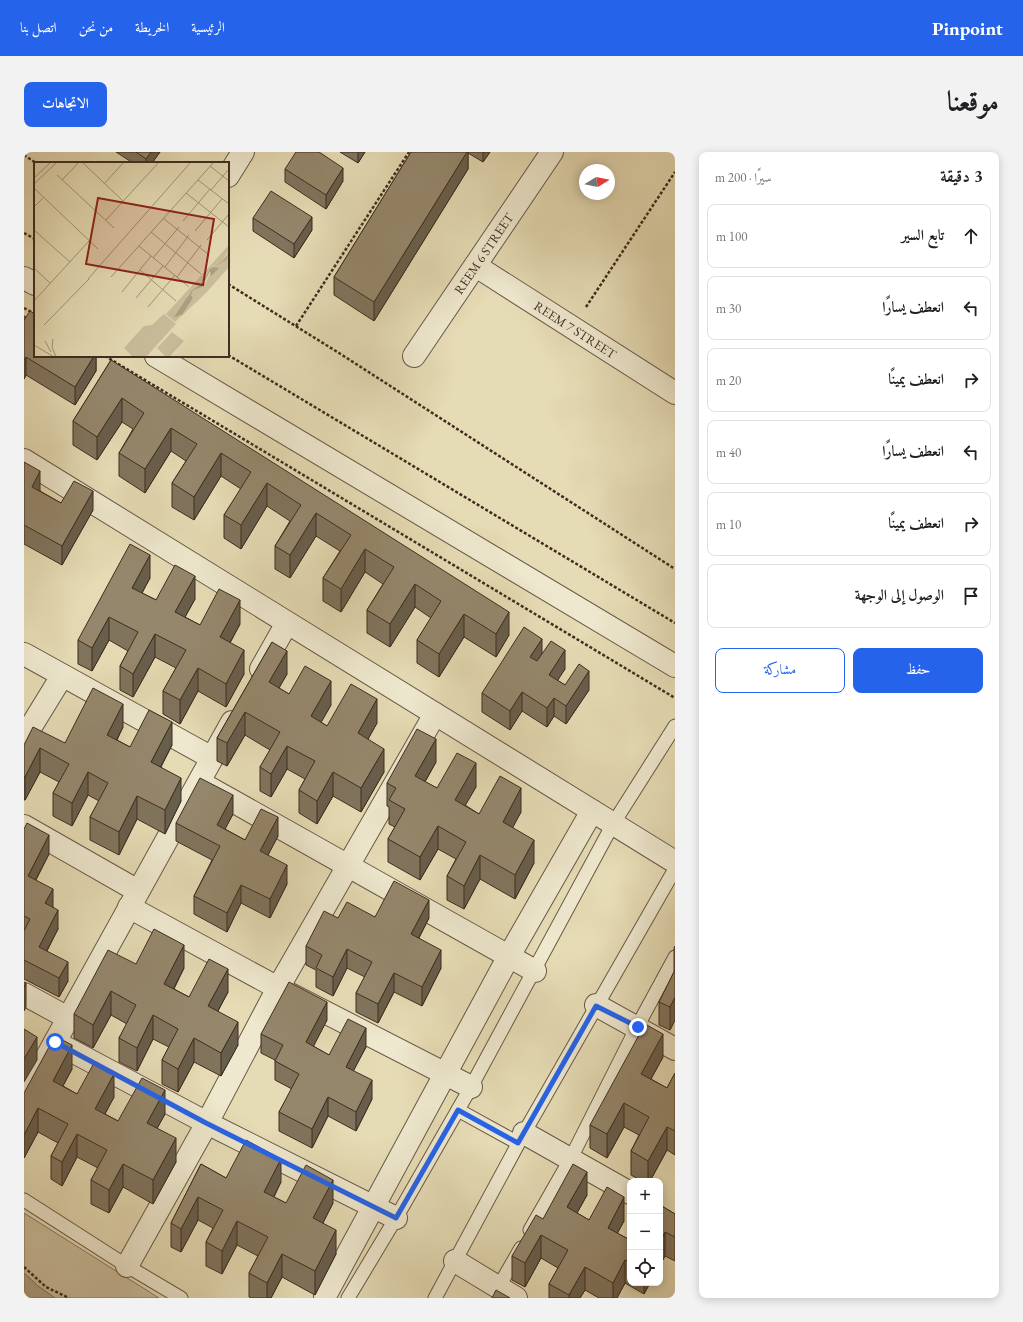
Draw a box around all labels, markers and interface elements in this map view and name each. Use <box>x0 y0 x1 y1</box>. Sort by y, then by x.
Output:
text: Pinpoint <box>932 16 1003 41</box>
text: اتصل بنا <box>20 18 57 36</box>
text: من نحن <box>79 18 113 36</box>
text: الخريطة <box>135 18 169 36</box>
text: الرئيسية <box>191 18 225 36</box>
button: الاتجاهات <box>24 82 107 127</box>
text: موقعنا <box>947 83 999 119</box>
inset map <box>34 162 229 357</box>
north arrow <box>579 164 615 200</box>
text: 3 دقيقة <box>940 165 983 187</box>
text: سيرًا · 200 m <box>715 169 772 186</box>
street label: REEM 6 STREET <box>450 209 518 298</box>
text: تابع السير <box>901 225 944 244</box>
icon: ahead <box>960 225 982 247</box>
text: 100 m <box>716 228 747 245</box>
street label: REEM 7 STREET <box>531 297 620 363</box>
text: انعطف يسارًا <box>882 297 944 316</box>
icon: left <box>960 297 982 319</box>
text: 30 m <box>716 300 741 317</box>
text: انعطف يمينًا <box>888 369 944 388</box>
icon: right <box>960 369 982 391</box>
text: 20 m <box>716 372 741 389</box>
text: انعطف يسارًا <box>882 441 944 460</box>
icon: left <box>960 441 982 463</box>
text: 40 m <box>716 444 741 461</box>
text: انعطف يمينًا <box>888 513 944 532</box>
icon: right <box>960 513 982 535</box>
text: 10 m <box>716 516 741 533</box>
text: الوصول إلى الوجهة <box>855 585 944 604</box>
icon: arrive <box>960 585 982 607</box>
button: مشاركة <box>715 648 845 693</box>
button: حفظ <box>853 648 983 693</box>
route end <box>629 1018 647 1036</box>
route start <box>46 1033 64 1051</box>
map controls <box>627 1178 663 1286</box>
button: + <box>627 1178 663 1214</box>
button: − <box>627 1214 663 1250</box>
button: locate <box>627 1250 663 1286</box>

